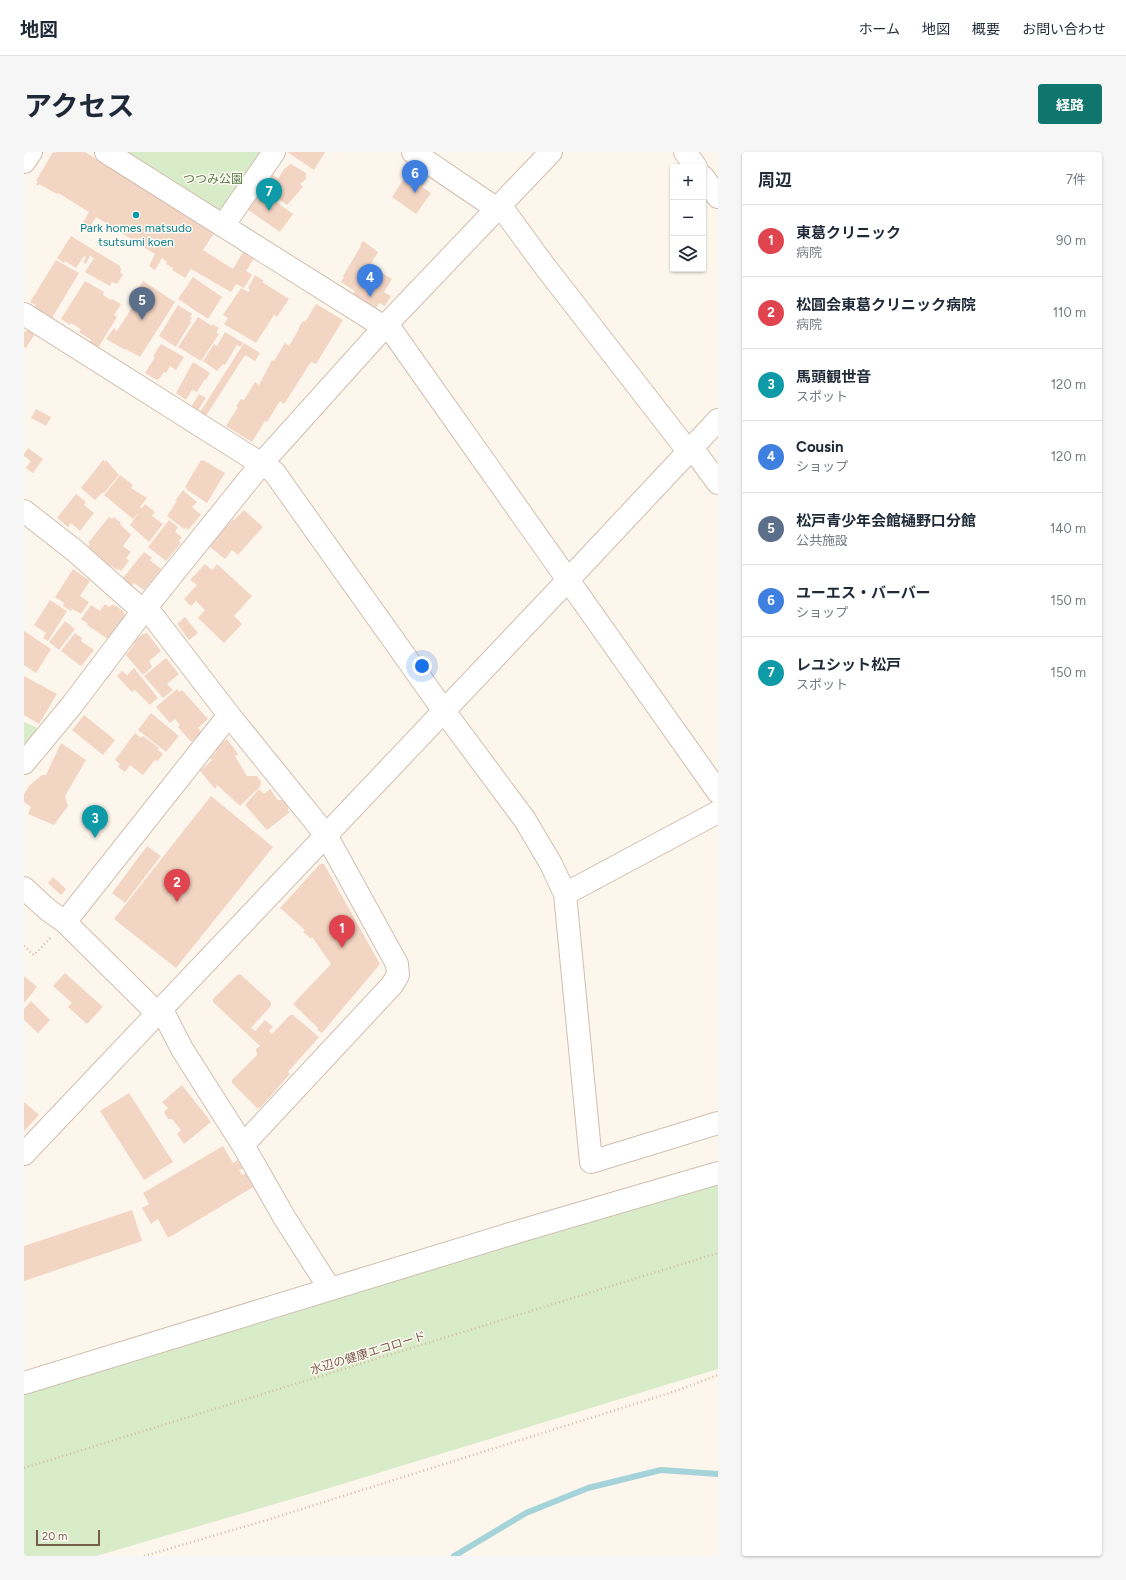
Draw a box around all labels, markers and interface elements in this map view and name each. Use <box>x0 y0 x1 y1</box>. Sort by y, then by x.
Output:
text: 地図 <box>20 18 58 41</box>
text: ホーム <box>858 21 900 38</box>
text: 地図 <box>922 21 950 38</box>
text: 概要 <box>972 21 1000 38</box>
text: お問い合わせ <box>1022 21 1106 38</box>
button: 経路 <box>1038 84 1102 124</box>
text: アクセス <box>24 89 135 123</box>
pin: 6 <box>402 160 428 193</box>
map controls <box>670 164 706 272</box>
button: + <box>670 164 706 200</box>
text: 周辺 <box>758 170 792 190</box>
park label: つつみ公園 <box>183 172 243 186</box>
text: 7件 <box>1066 172 1086 187</box>
pin: 7 <box>256 178 282 211</box>
button: − <box>670 200 706 236</box>
marker: Park homes matsudo tsutsumi koen <box>131 210 141 220</box>
place label: Park homes matsudo tsutsumi koen <box>80 221 192 249</box>
text: 東葛クリニック <box>796 224 901 242</box>
text: 1 <box>768 233 774 248</box>
text: 90 m <box>1056 233 1086 248</box>
button: layers <box>670 236 706 272</box>
text: 病院 <box>796 245 822 260</box>
pin: 4 <box>357 264 383 297</box>
pin: 5 <box>129 287 155 320</box>
text: 松圓会東葛クリニック病院 <box>796 296 976 314</box>
text: 2 <box>767 305 775 320</box>
text: 110 m <box>1053 305 1086 320</box>
text: 病院 <box>796 317 822 332</box>
text: 馬頭観世音 <box>796 368 871 386</box>
text: 3 <box>767 377 775 392</box>
text: 120 m <box>1051 377 1086 392</box>
text: スポット <box>796 389 848 404</box>
text: Cousin <box>796 438 844 456</box>
text: 4 <box>767 449 775 464</box>
text: 120 m <box>1051 449 1086 464</box>
text: ショップ <box>796 459 848 474</box>
text: 松戸青少年会館樋野口分館 <box>796 512 976 530</box>
text: 5 <box>767 521 775 536</box>
text: 140 m <box>1050 521 1086 536</box>
text: 公共施設 <box>796 533 848 548</box>
text: ユーエス・バーバー <box>796 584 931 602</box>
text: 6 <box>767 593 775 608</box>
text: 150 m <box>1051 593 1086 608</box>
text: ショップ <box>796 605 848 620</box>
your location <box>412 656 432 676</box>
text: レユシット松戸 <box>796 656 901 674</box>
text: 7 <box>767 665 775 680</box>
text: 150 m <box>1051 665 1086 680</box>
text: スポット <box>796 677 848 692</box>
pin: 3 <box>82 805 108 838</box>
pin: 2 <box>164 869 190 902</box>
pin: 1 <box>329 915 355 948</box>
street label: 水辺の健康エコロード <box>309 1329 427 1377</box>
scale bar <box>36 1528 100 1547</box>
text: 20 m <box>42 1530 67 1543</box>

